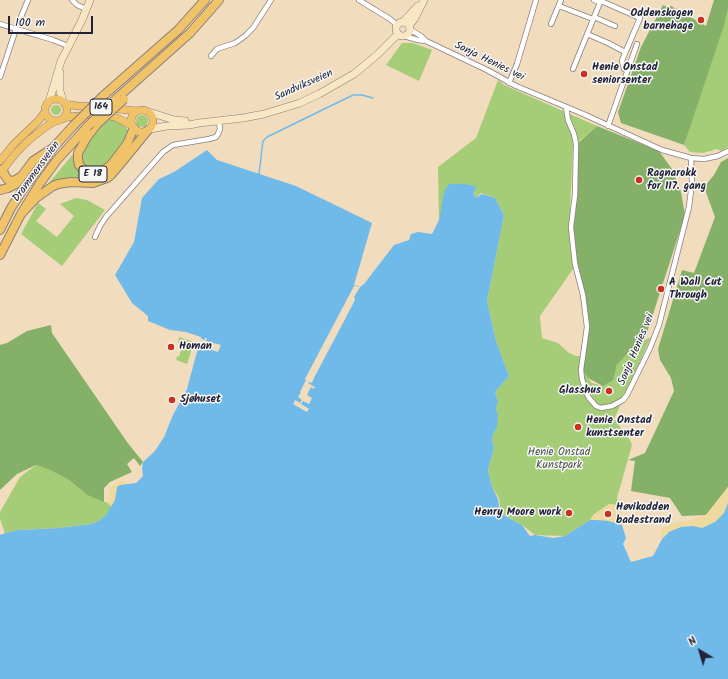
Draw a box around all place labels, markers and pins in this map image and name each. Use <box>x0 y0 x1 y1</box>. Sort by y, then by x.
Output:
place label: Oddenskogen barnehage <box>631 7 693 33</box>
marker: Oddenskogen barnehage <box>696 15 706 25</box>
place label: Henie Onstad seniorsenter <box>592 61 658 87</box>
marker: Henie Onstad seniorsenter <box>579 69 589 79</box>
place label: Ragnarokk for 117. gang <box>647 167 706 193</box>
marker: Ragnarokk for 117. gang <box>634 175 644 185</box>
place label: A Wall Cut Through <box>669 276 722 302</box>
marker: A Wall Cut Through <box>656 284 666 294</box>
place label: Homan <box>179 340 212 354</box>
marker: Homan <box>166 342 176 352</box>
place label: Glasshus <box>559 384 601 398</box>
marker: Glasshus <box>604 386 614 396</box>
place label: Sjøhuset <box>180 393 221 407</box>
marker: Sjøhuset <box>167 395 177 405</box>
place label: Henie Onstad kunstsenter <box>586 414 652 440</box>
marker: Henie Onstad kunstsenter <box>573 422 583 432</box>
place label: Høvikodden badestrand <box>616 501 671 527</box>
place label: Henry Moore work <box>474 506 561 520</box>
marker: Henry Moore work <box>564 508 574 518</box>
marker: Høvikodden badestrand <box>603 509 613 519</box>

